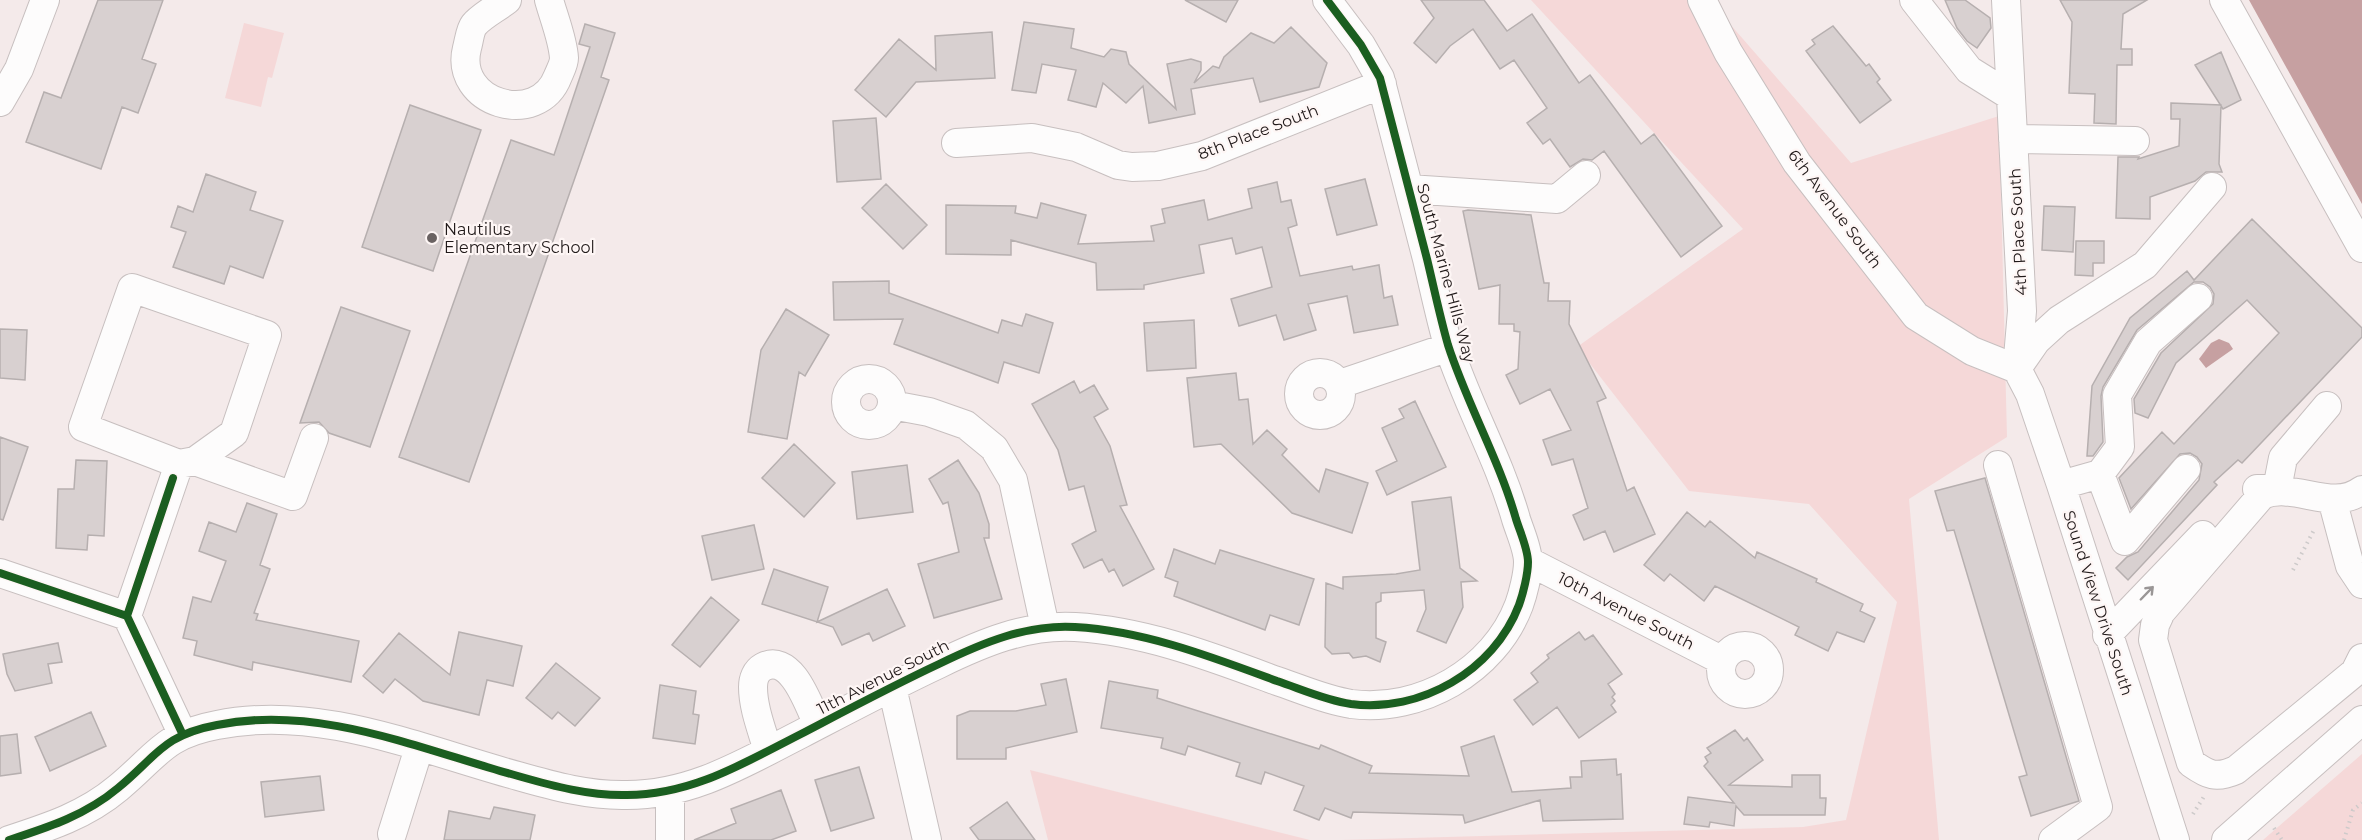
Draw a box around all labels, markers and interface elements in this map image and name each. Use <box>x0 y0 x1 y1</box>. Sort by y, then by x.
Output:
street label: 8th Place South <box>1195 100 1321 164</box>
street label: 6th Avenue South <box>1784 146 1886 272</box>
street label: 4th Place South <box>2005 168 2031 296</box>
street label: South Marine Hills Way <box>1413 181 1479 365</box>
place label: Nautilus Elementary School <box>444 220 595 257</box>
marker: Nautilus Elementary School <box>425 231 439 245</box>
street label: Sound View Drive South <box>2059 508 2137 698</box>
street label: 10th Avenue South <box>1555 568 1697 654</box>
one-way arrow <box>2140 586 2154 601</box>
street label: 11th Avenue South <box>814 635 952 719</box>

